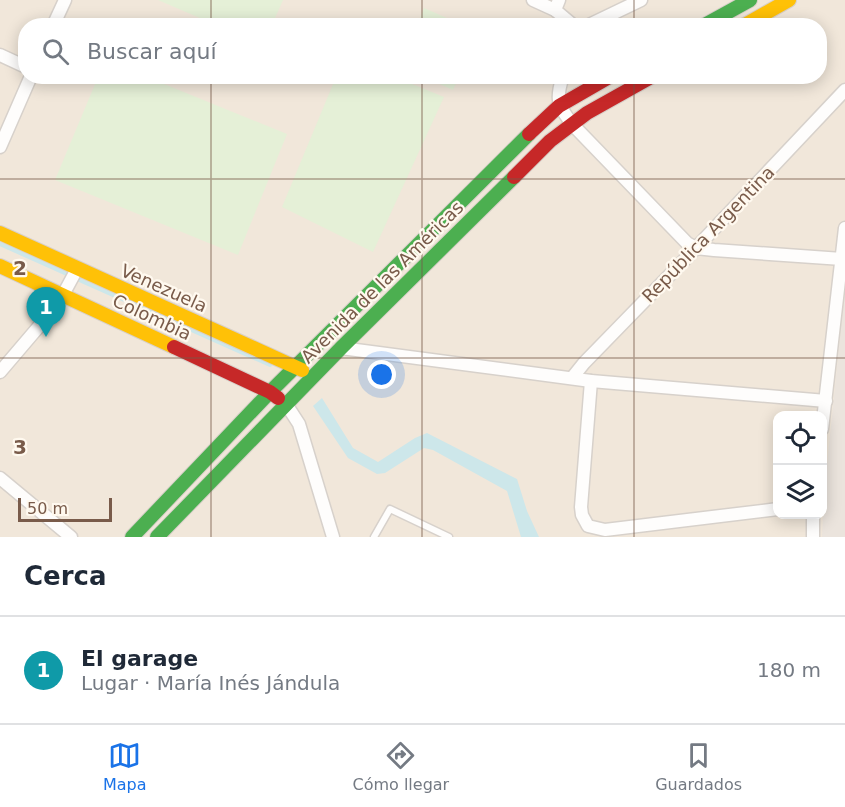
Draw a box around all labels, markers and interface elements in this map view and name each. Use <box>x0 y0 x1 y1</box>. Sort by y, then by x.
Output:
search box <box>18 18 827 84</box>
icon: search <box>39 35 72 68</box>
text: Buscar aquí <box>87 39 217 64</box>
street label: República Argentina <box>637 161 779 307</box>
street label: Avenida de las Américas <box>297 197 467 367</box>
text: 2 <box>13 256 27 280</box>
street label: Venezuela <box>118 260 210 316</box>
pin: 1 <box>26 288 66 337</box>
street label: Colombia <box>109 290 195 344</box>
your location <box>367 360 396 389</box>
map controls <box>773 411 827 519</box>
button: locate <box>773 411 827 465</box>
text: 3 <box>13 435 27 459</box>
button: layers <box>773 465 827 519</box>
scale bar <box>18 495 112 522</box>
text: 50 m <box>27 499 68 518</box>
text: Cerca <box>24 561 107 591</box>
text: El garage <box>81 646 198 671</box>
text: 1 <box>37 658 50 682</box>
text: 180 m <box>757 658 821 682</box>
text: Lugar · María Inés Jándula <box>81 671 340 695</box>
tab: Mapa <box>103 739 147 794</box>
tab: Cómo llegar <box>352 739 449 794</box>
tab: Guardados <box>655 739 742 794</box>

